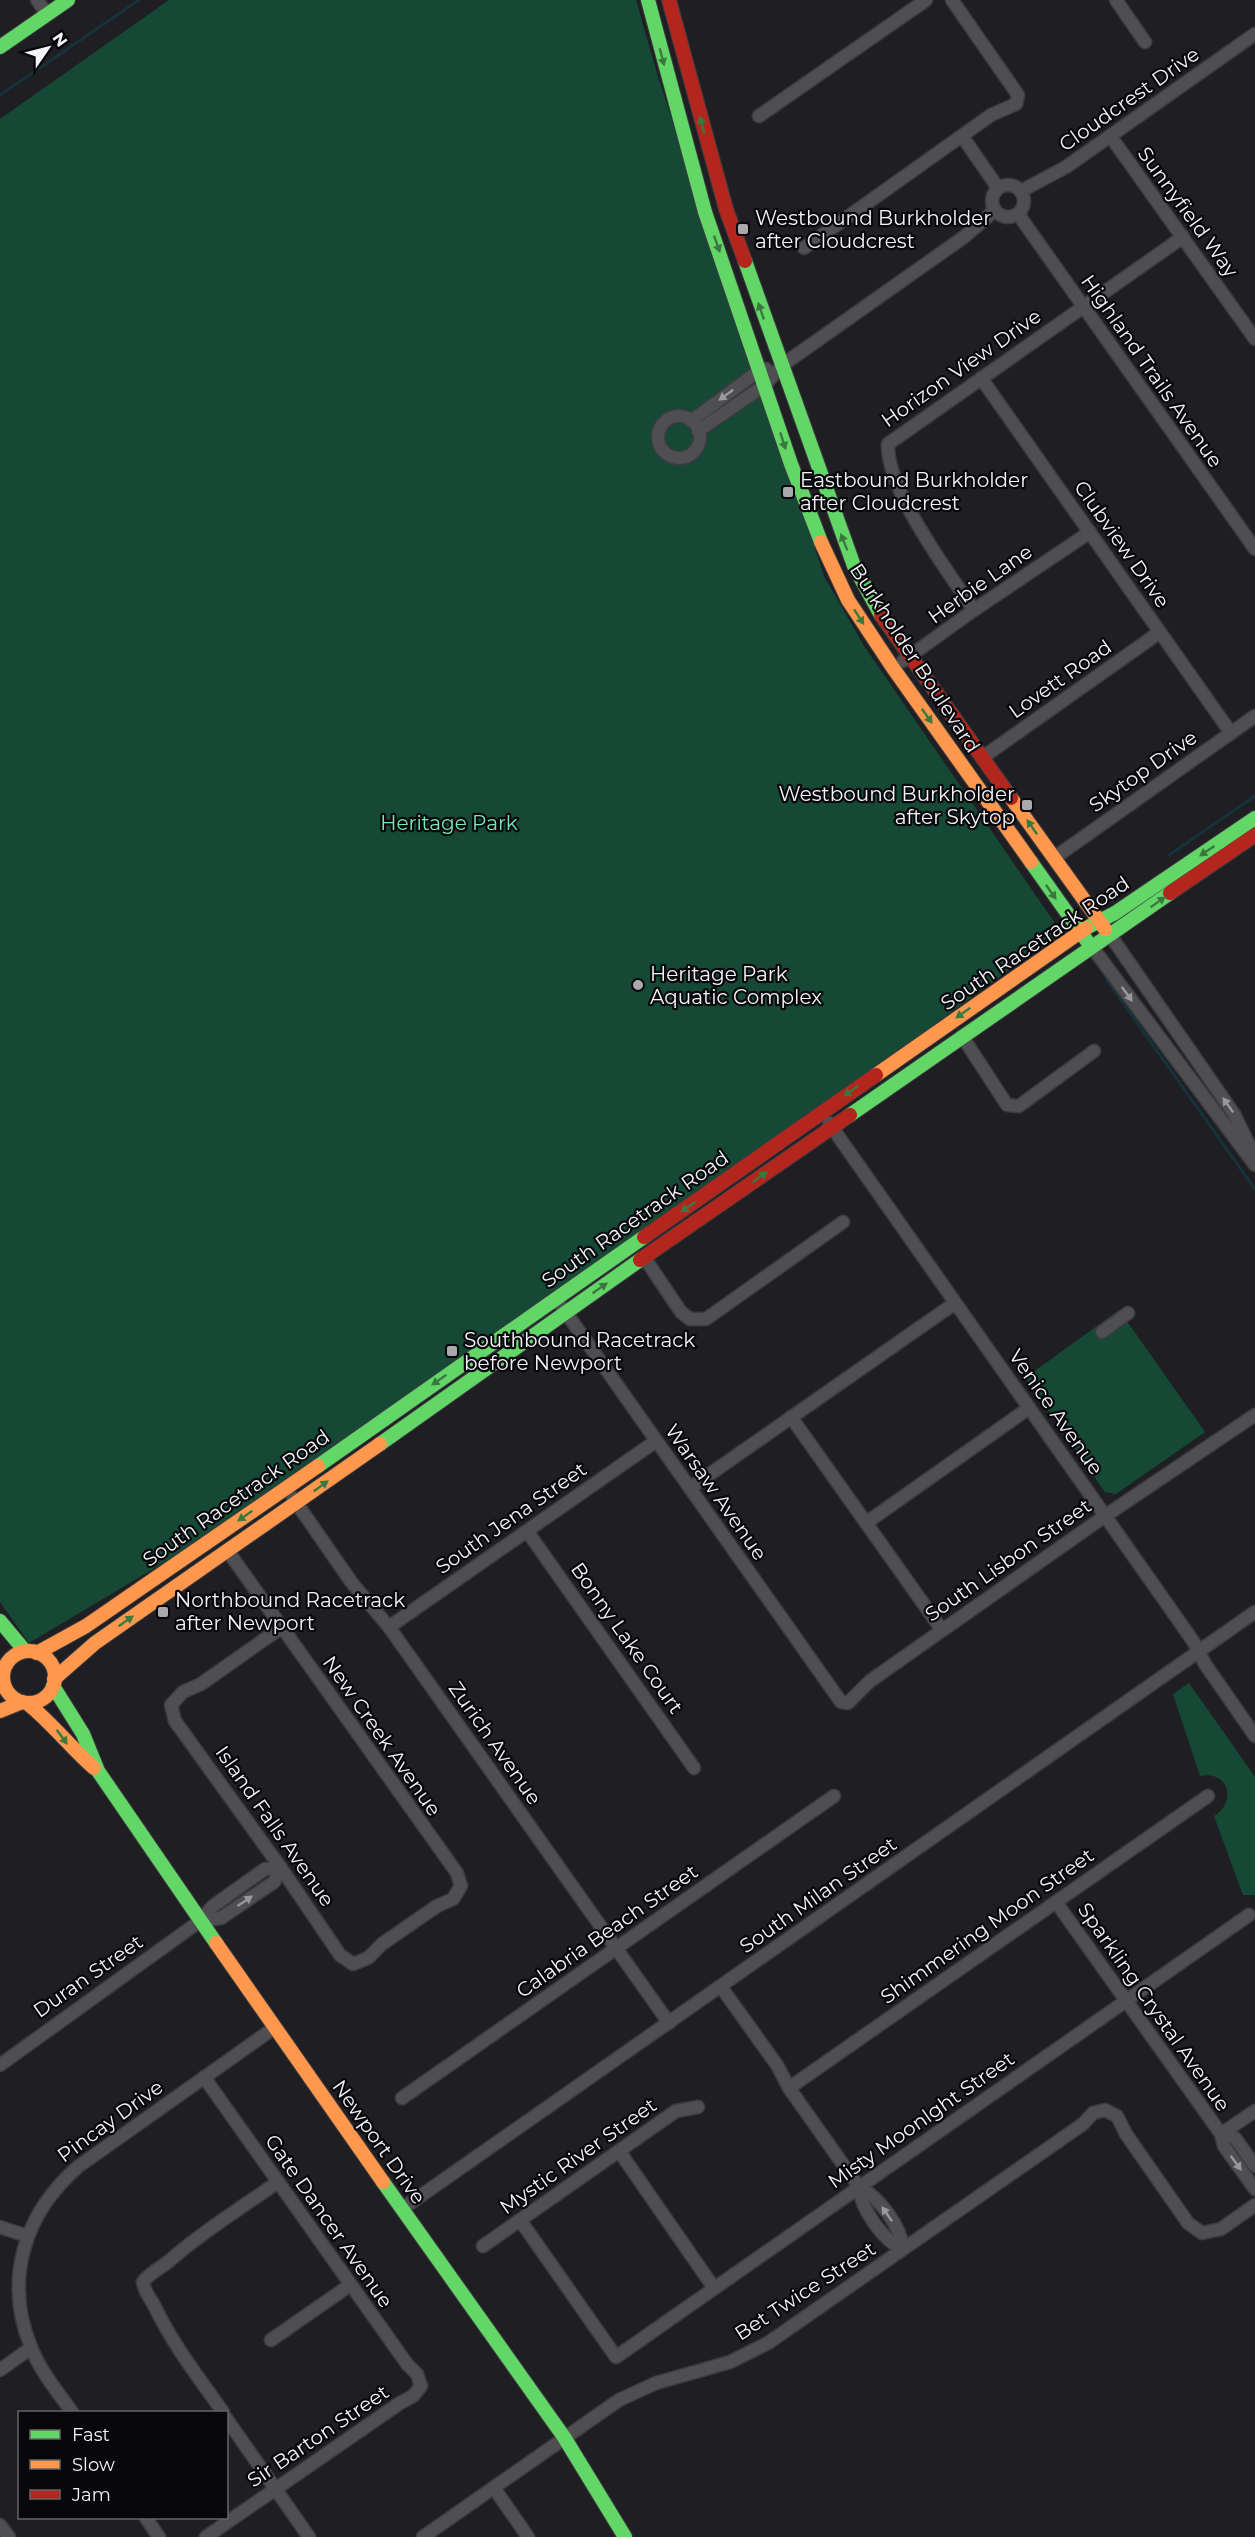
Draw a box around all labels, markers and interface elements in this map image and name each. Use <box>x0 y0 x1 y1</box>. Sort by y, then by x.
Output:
north arrow <box>18 18 78 78</box>
text: N <box>48 29 71 50</box>
street label: Cloudcrest Drive <box>1054 42 1204 156</box>
one-way arrow <box>658 47 668 66</box>
one-way arrow <box>697 116 706 134</box>
street label: Sunnyfield Way <box>1133 142 1243 282</box>
place label: Westbound Burkholder after Cloudcrest <box>755 206 991 253</box>
marker: Westbound Burkholder after Cloudcrest <box>736 222 750 236</box>
one-way arrow <box>712 235 722 253</box>
street label: Highland Trails Avenue <box>1076 270 1228 472</box>
one-way arrow <box>756 302 765 320</box>
street label: Horizon View Drive <box>877 304 1045 432</box>
one-way arrow <box>718 389 734 401</box>
one-way arrow <box>779 432 789 450</box>
place label: Eastbound Burkholder after Cloudcrest <box>800 468 1028 515</box>
street label: Clubview Drive <box>1069 476 1175 612</box>
marker: Eastbound Burkholder after Cloudcrest <box>781 485 795 499</box>
one-way arrow <box>839 533 848 551</box>
street label: Herbie Lane <box>923 539 1037 629</box>
street label: Burkholder Boulevard <box>845 559 985 757</box>
one-way arrow <box>854 609 865 626</box>
street label: Lovett Road <box>1004 635 1116 723</box>
one-way arrow <box>921 708 932 724</box>
street label: Skytop Drive <box>1084 725 1202 817</box>
place label: Westbound Burkholder after Skytop <box>779 782 1015 829</box>
marker: Westbound Burkholder after Skytop <box>1020 798 1034 812</box>
park label: Heritage Park <box>380 811 518 835</box>
one-way arrow <box>1026 819 1038 835</box>
one-way arrow <box>1198 846 1215 857</box>
street label: South Racetrack Road <box>936 871 1134 1015</box>
one-way arrow <box>1045 884 1057 900</box>
one-way arrow <box>1149 896 1165 908</box>
place label: Heritage Park Aquatic Complex <box>650 962 822 1009</box>
marker: Heritage Park Aquatic Complex <box>631 978 645 992</box>
one-way arrow <box>1121 985 1133 1001</box>
one-way arrow <box>956 1007 972 1019</box>
one-way arrow <box>843 1085 859 1096</box>
one-way arrow <box>1222 1097 1234 1113</box>
street label: South Racetrack Road <box>537 1145 733 1293</box>
one-way arrow <box>752 1172 768 1183</box>
one-way arrow <box>680 1201 696 1213</box>
one-way arrow <box>591 1282 607 1294</box>
place label: Southbound Racetrack before Newport <box>464 1328 695 1375</box>
marker: Southbound Racetrack before Newport <box>445 1344 459 1358</box>
street label: Venice Avenue <box>1004 1345 1108 1479</box>
one-way arrow <box>431 1374 447 1386</box>
street label: Warsaw Avenue <box>660 1419 772 1565</box>
street label: South Racetrack Road <box>138 1424 334 1572</box>
street label: South Jena Street <box>431 1457 591 1579</box>
one-way arrow <box>312 1480 328 1492</box>
street label: South Lisbon Street <box>920 1494 1096 1626</box>
one-way arrow <box>237 1510 253 1522</box>
street label: Bonny Lake Court <box>566 1558 688 1718</box>
place label: Northbound Racetrack after Newport <box>175 1588 405 1635</box>
marker: Northbound Racetrack after Newport <box>156 1605 170 1619</box>
one-way arrow <box>118 1616 134 1627</box>
street label: New Creek Avenue <box>318 1651 446 1821</box>
street label: Zurich Avenue <box>444 1677 546 1809</box>
one-way arrow <box>56 1729 68 1745</box>
street label: Island Falls Avenue <box>211 1741 339 1911</box>
street label: South Milan Street <box>735 1832 901 1958</box>
street label: Shimmering Moon Street <box>876 1843 1098 2009</box>
street label: Calabria Beach Street <box>512 1859 702 2003</box>
one-way arrow <box>237 1895 253 1907</box>
street label: Sparkling Crystal Avenue <box>1073 1898 1235 2116</box>
street label: Duran Street <box>29 1929 147 2023</box>
street label: Misty Moonlght Street <box>823 2047 1019 2193</box>
street label: Pincay Drive <box>53 2075 167 2167</box>
street label: Newport Drive <box>327 2075 431 2209</box>
street label: Mystic River Street <box>495 2093 661 2219</box>
street label: Gate Dancer Avenue <box>260 2130 398 2312</box>
one-way arrow <box>1230 2154 1242 2170</box>
one-way arrow <box>881 2207 893 2223</box>
street label: Bet Twice Street <box>730 2237 880 2345</box>
street label: Sir Barton Street <box>243 2380 393 2492</box>
legend <box>18 2411 228 2519</box>
text: Fast <box>72 2424 110 2446</box>
text: Slow <box>72 2454 115 2476</box>
text: Jam <box>71 2484 111 2506</box>

